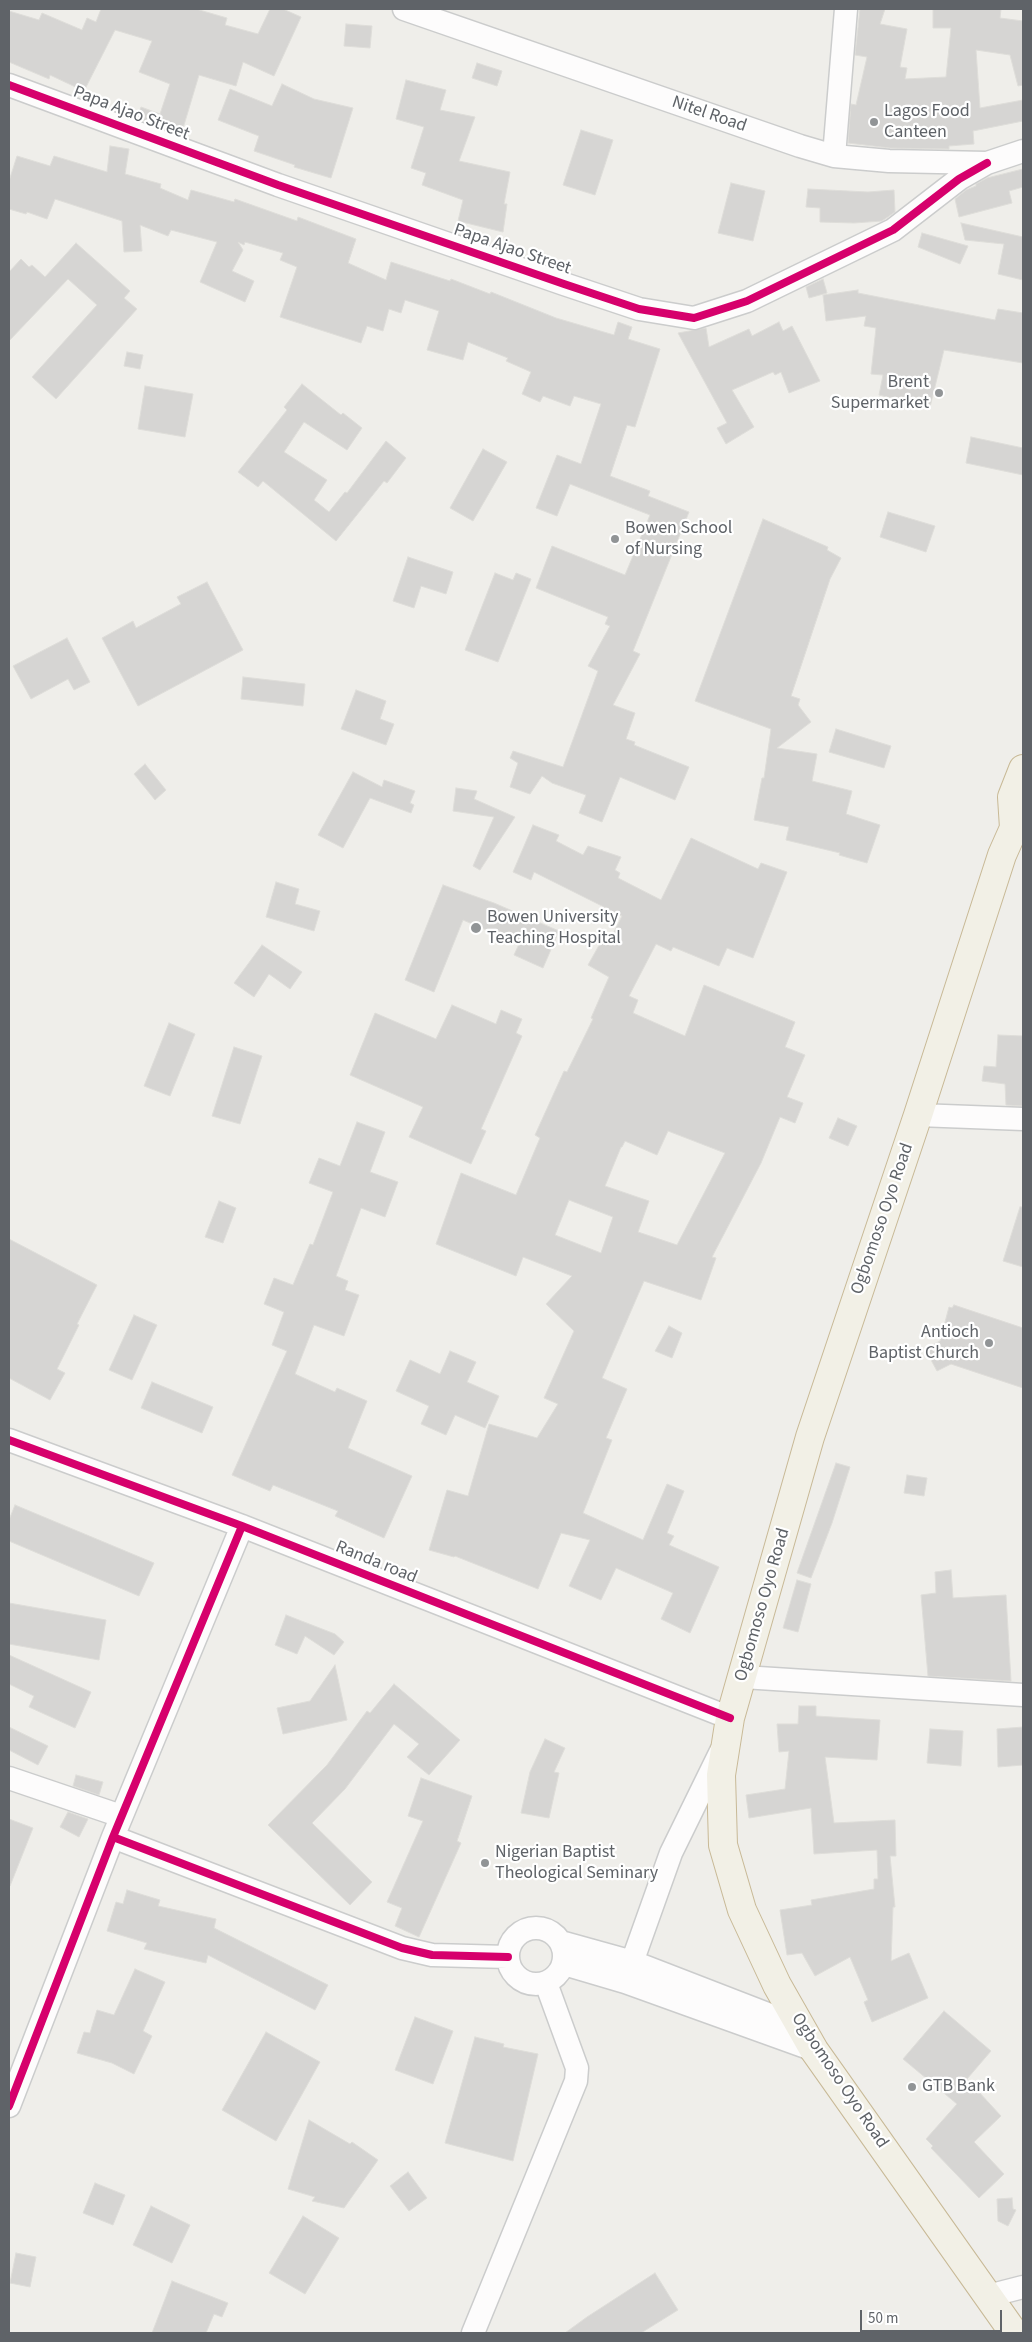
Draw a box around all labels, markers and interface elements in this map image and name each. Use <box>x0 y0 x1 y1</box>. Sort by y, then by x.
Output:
street label: Papa Ajao Street <box>70 82 192 146</box>
street label: Nitel Road <box>669 92 749 138</box>
place label: Lagos Food Canteen <box>884 101 970 144</box>
marker: Lagos Food Canteen <box>868 116 880 128</box>
street label: Papa Ajao Street <box>451 220 573 280</box>
place label: Brent Supermarket <box>831 372 929 414</box>
marker: Brent Supermarket <box>933 387 945 399</box>
place label: Bowen School of Nursing <box>625 518 732 560</box>
marker: Bowen School of Nursing <box>609 533 621 545</box>
place label: Bowen University Teaching Hospital <box>487 907 621 950</box>
marker: Bowen University Teaching Hospital <box>469 921 483 935</box>
street label: Ogbomoso Oyo Road <box>847 1141 919 1297</box>
place label: Antioch Baptist Church <box>868 1322 979 1365</box>
marker: Antioch Baptist Church <box>983 1337 995 1349</box>
street label: Ogbomoso Oyo Road <box>731 1526 795 1684</box>
street label: Randa road <box>332 1537 420 1589</box>
place label: Nigerian Baptist Theological Seminary <box>495 1842 658 1885</box>
marker: Nigerian Baptist Theological Seminary <box>479 1857 491 1869</box>
street label: Ogbomoso Oyo Road <box>786 2009 892 2153</box>
place label: GTB Bank <box>922 2076 995 2098</box>
marker: GTB Bank <box>906 2081 918 2093</box>
scale bar <box>862 2300 1004 2332</box>
text: 50 m <box>868 2308 898 2329</box>

